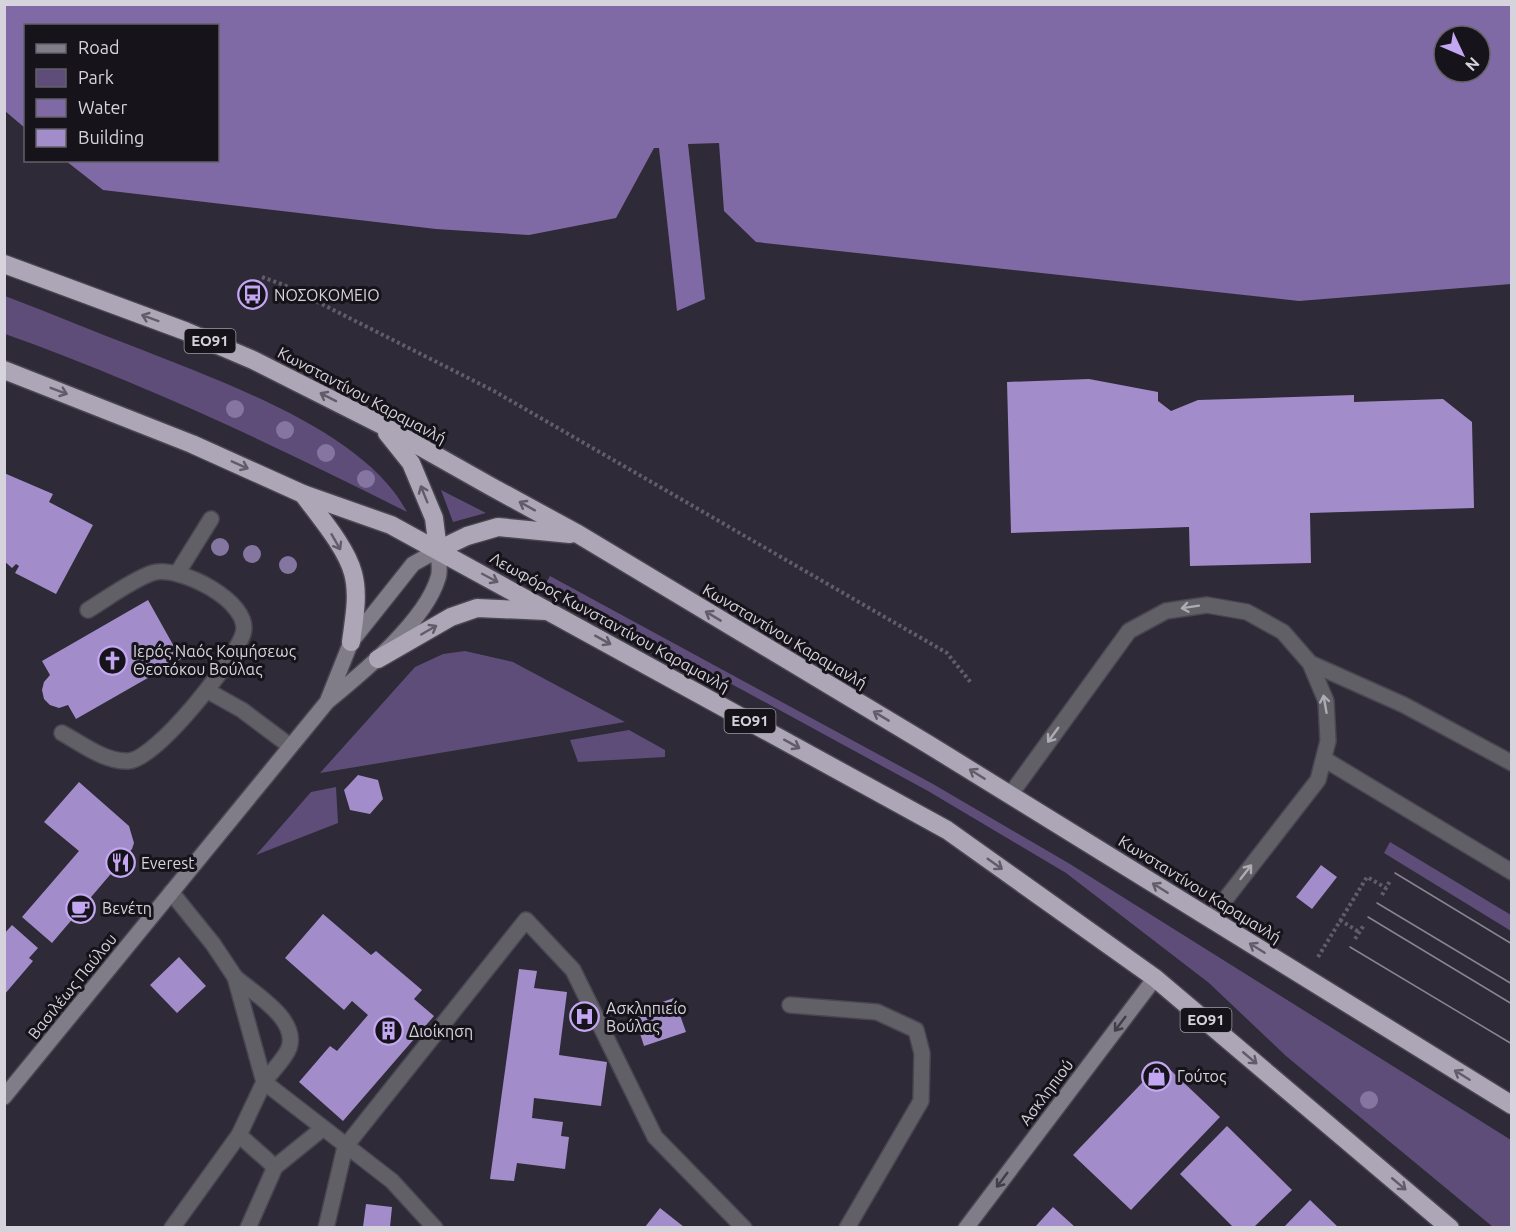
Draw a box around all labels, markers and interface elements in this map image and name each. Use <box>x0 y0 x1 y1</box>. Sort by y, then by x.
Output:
legend <box>24 24 219 162</box>
north arrow <box>1432 24 1492 84</box>
text: Road <box>78 37 120 57</box>
text: N <box>1462 54 1483 75</box>
text: Park <box>78 67 114 87</box>
text: Water <box>78 97 128 117</box>
text: Building <box>78 127 144 147</box>
bus stop icon: ΝΟΣΟΚΟΜΕΙΟ <box>237 279 269 311</box>
place label: ΝΟΣΟΚΟΜΕΙΟ <box>274 286 380 304</box>
one-way arrow <box>141 311 160 322</box>
road number: ΕΟ91 <box>184 329 236 353</box>
street label: Κωνσταντίνου Καραμανλή <box>275 343 449 447</box>
one-way arrow <box>49 387 68 398</box>
one-way arrow <box>320 391 337 403</box>
one-way arrow <box>230 459 248 471</box>
one-way arrow <box>418 485 429 504</box>
one-way arrow <box>518 500 536 511</box>
one-way arrow <box>331 533 343 550</box>
street label: Λεωφόρος Κωνσταντίνου Καραμανλή <box>487 548 733 696</box>
one-way arrow <box>480 573 498 584</box>
street label: Κωνσταντίνου Καραμανλή <box>700 580 870 692</box>
one-way arrow <box>1180 602 1200 613</box>
one-way arrow <box>705 609 722 621</box>
one-way arrow <box>420 624 437 636</box>
one-way arrow <box>594 634 611 646</box>
place label: Ιερός Ναός Κοιμήσεως Θεοτόκου Βούλας <box>133 642 296 679</box>
church icon: Ιερός Ναός Κοιμήσεως Θεοτόκου Βούλας <box>96 644 128 676</box>
one-way arrow <box>1319 695 1330 714</box>
road number: ΕΟ91 <box>724 709 776 733</box>
one-way arrow <box>873 710 890 722</box>
one-way arrow <box>1047 727 1059 743</box>
one-way arrow <box>783 738 800 750</box>
one-way arrow <box>969 768 986 780</box>
street label: Κωνσταντίνου Καραμανλή <box>1115 832 1285 946</box>
restaurant icon: Everest <box>104 847 136 879</box>
place label: Everest <box>141 854 195 872</box>
one-way arrow <box>987 858 1003 870</box>
one-way arrow <box>1240 865 1253 881</box>
one-way arrow <box>1152 881 1169 894</box>
cafe icon: Βενέτη <box>65 892 97 924</box>
place label: Βενέτη <box>102 899 152 917</box>
street label: Βασιλέως Παύλου <box>24 930 121 1043</box>
one-way arrow <box>1249 942 1266 955</box>
place label: Ασκληπιείο Βούλας <box>606 999 687 1036</box>
hospital icon: Ασκληπιείο Βούλας <box>569 1001 601 1033</box>
road number: ΕΟ91 <box>1180 1008 1232 1032</box>
building icon: Διοίκηση <box>372 1015 404 1047</box>
one-way arrow <box>1114 1016 1126 1032</box>
place label: Διοίκηση <box>409 1022 473 1040</box>
one-way arrow <box>1242 1051 1257 1065</box>
street label: Ασκληπιού <box>1015 1056 1077 1128</box>
shop icon: Γούτος <box>1140 1060 1172 1092</box>
place label: Γούτος <box>1177 1067 1226 1086</box>
one-way arrow <box>1454 1068 1471 1080</box>
one-way arrow <box>996 1171 1009 1187</box>
one-way arrow <box>1391 1178 1407 1191</box>

